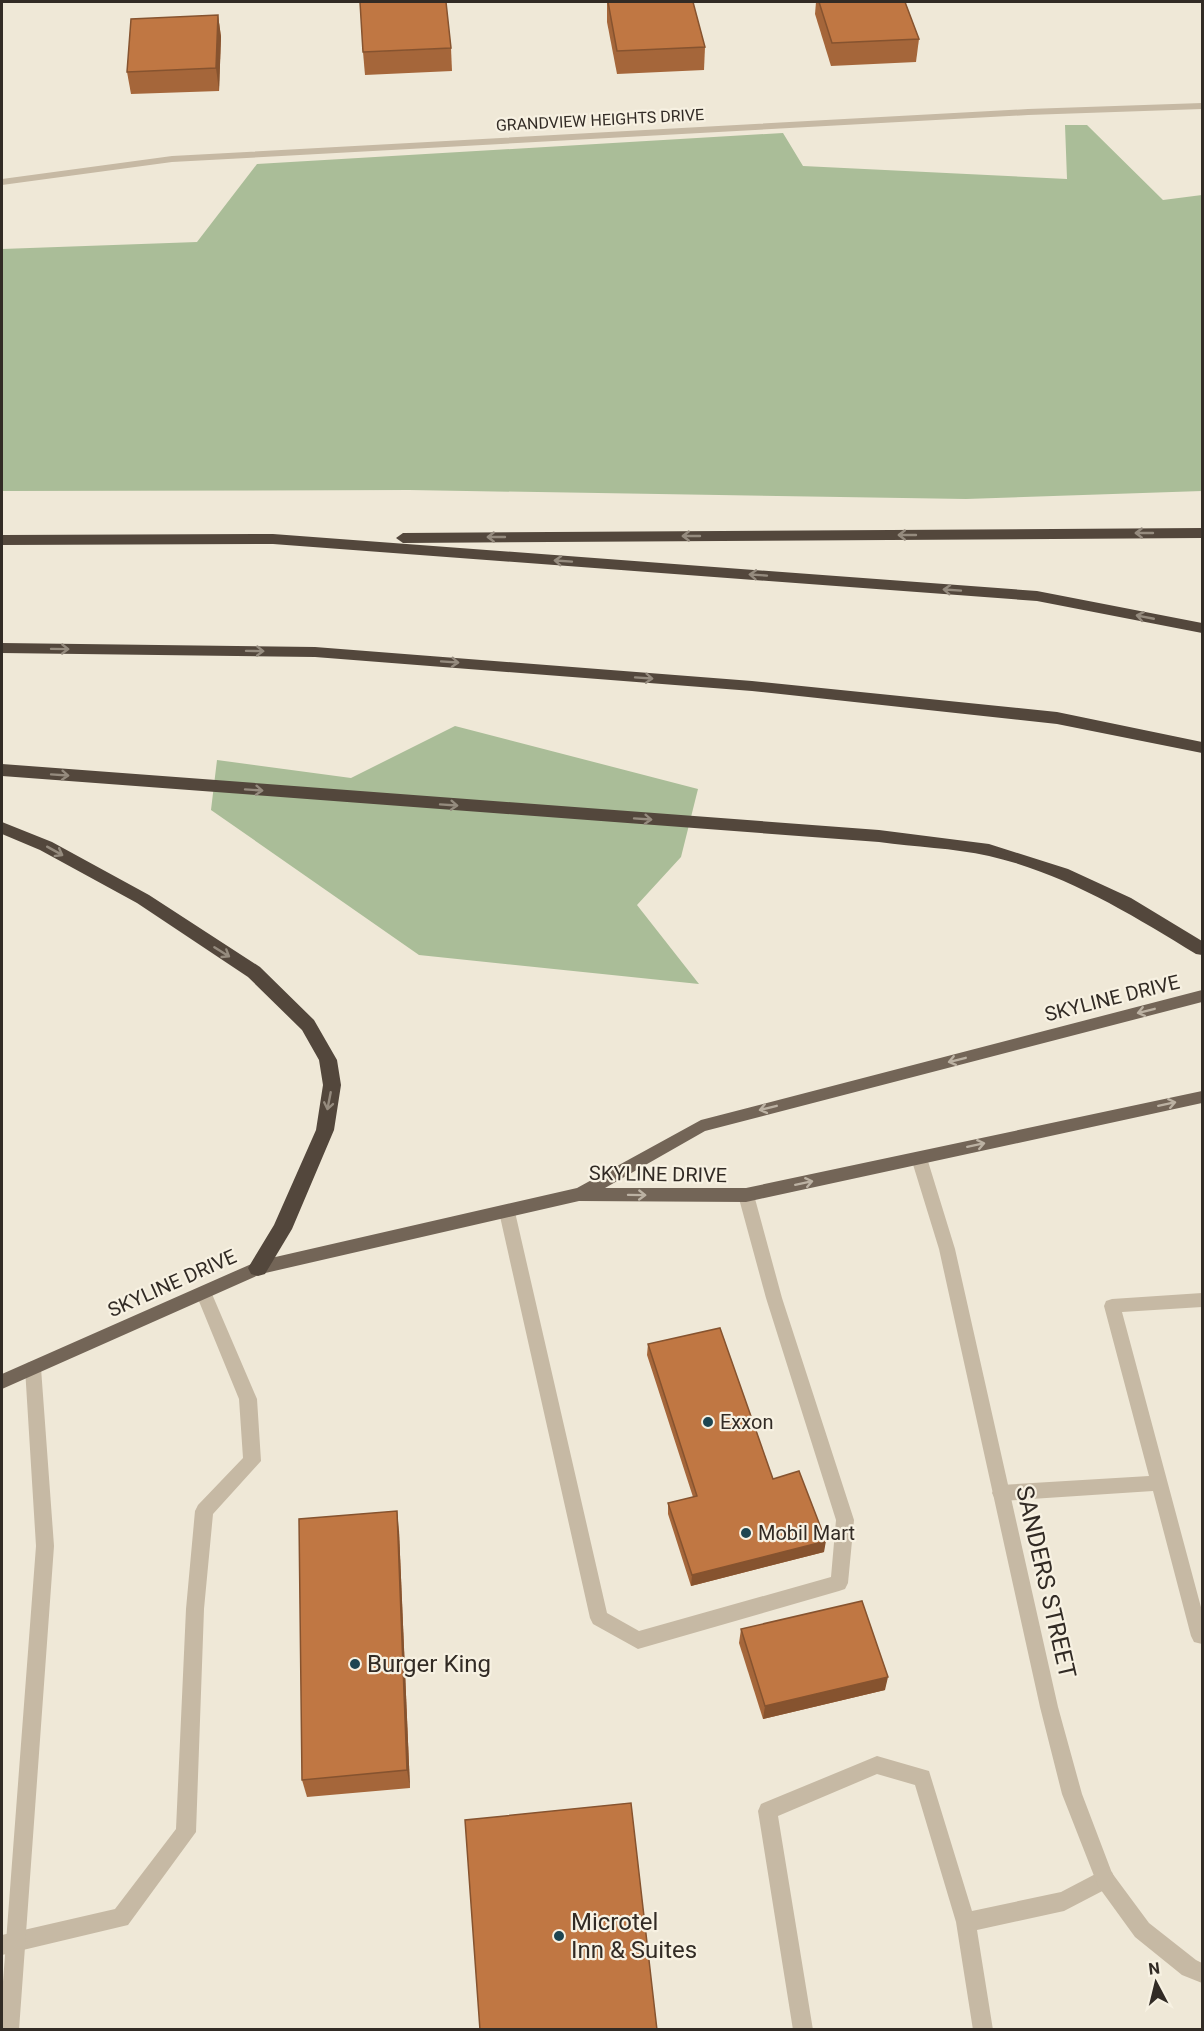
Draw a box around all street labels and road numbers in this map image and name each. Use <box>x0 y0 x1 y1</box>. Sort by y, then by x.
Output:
street label: GRANDVIEW HEIGHTS DRIVE <box>495 105 705 135</box>
street label: SKYLINE DRIVE <box>1042 970 1182 1026</box>
street label: SKYLINE DRIVE <box>589 1161 727 1187</box>
street label: SKYLINE DRIVE <box>104 1244 240 1322</box>
street label: SANDERS STREET <box>1010 1483 1082 1681</box>

